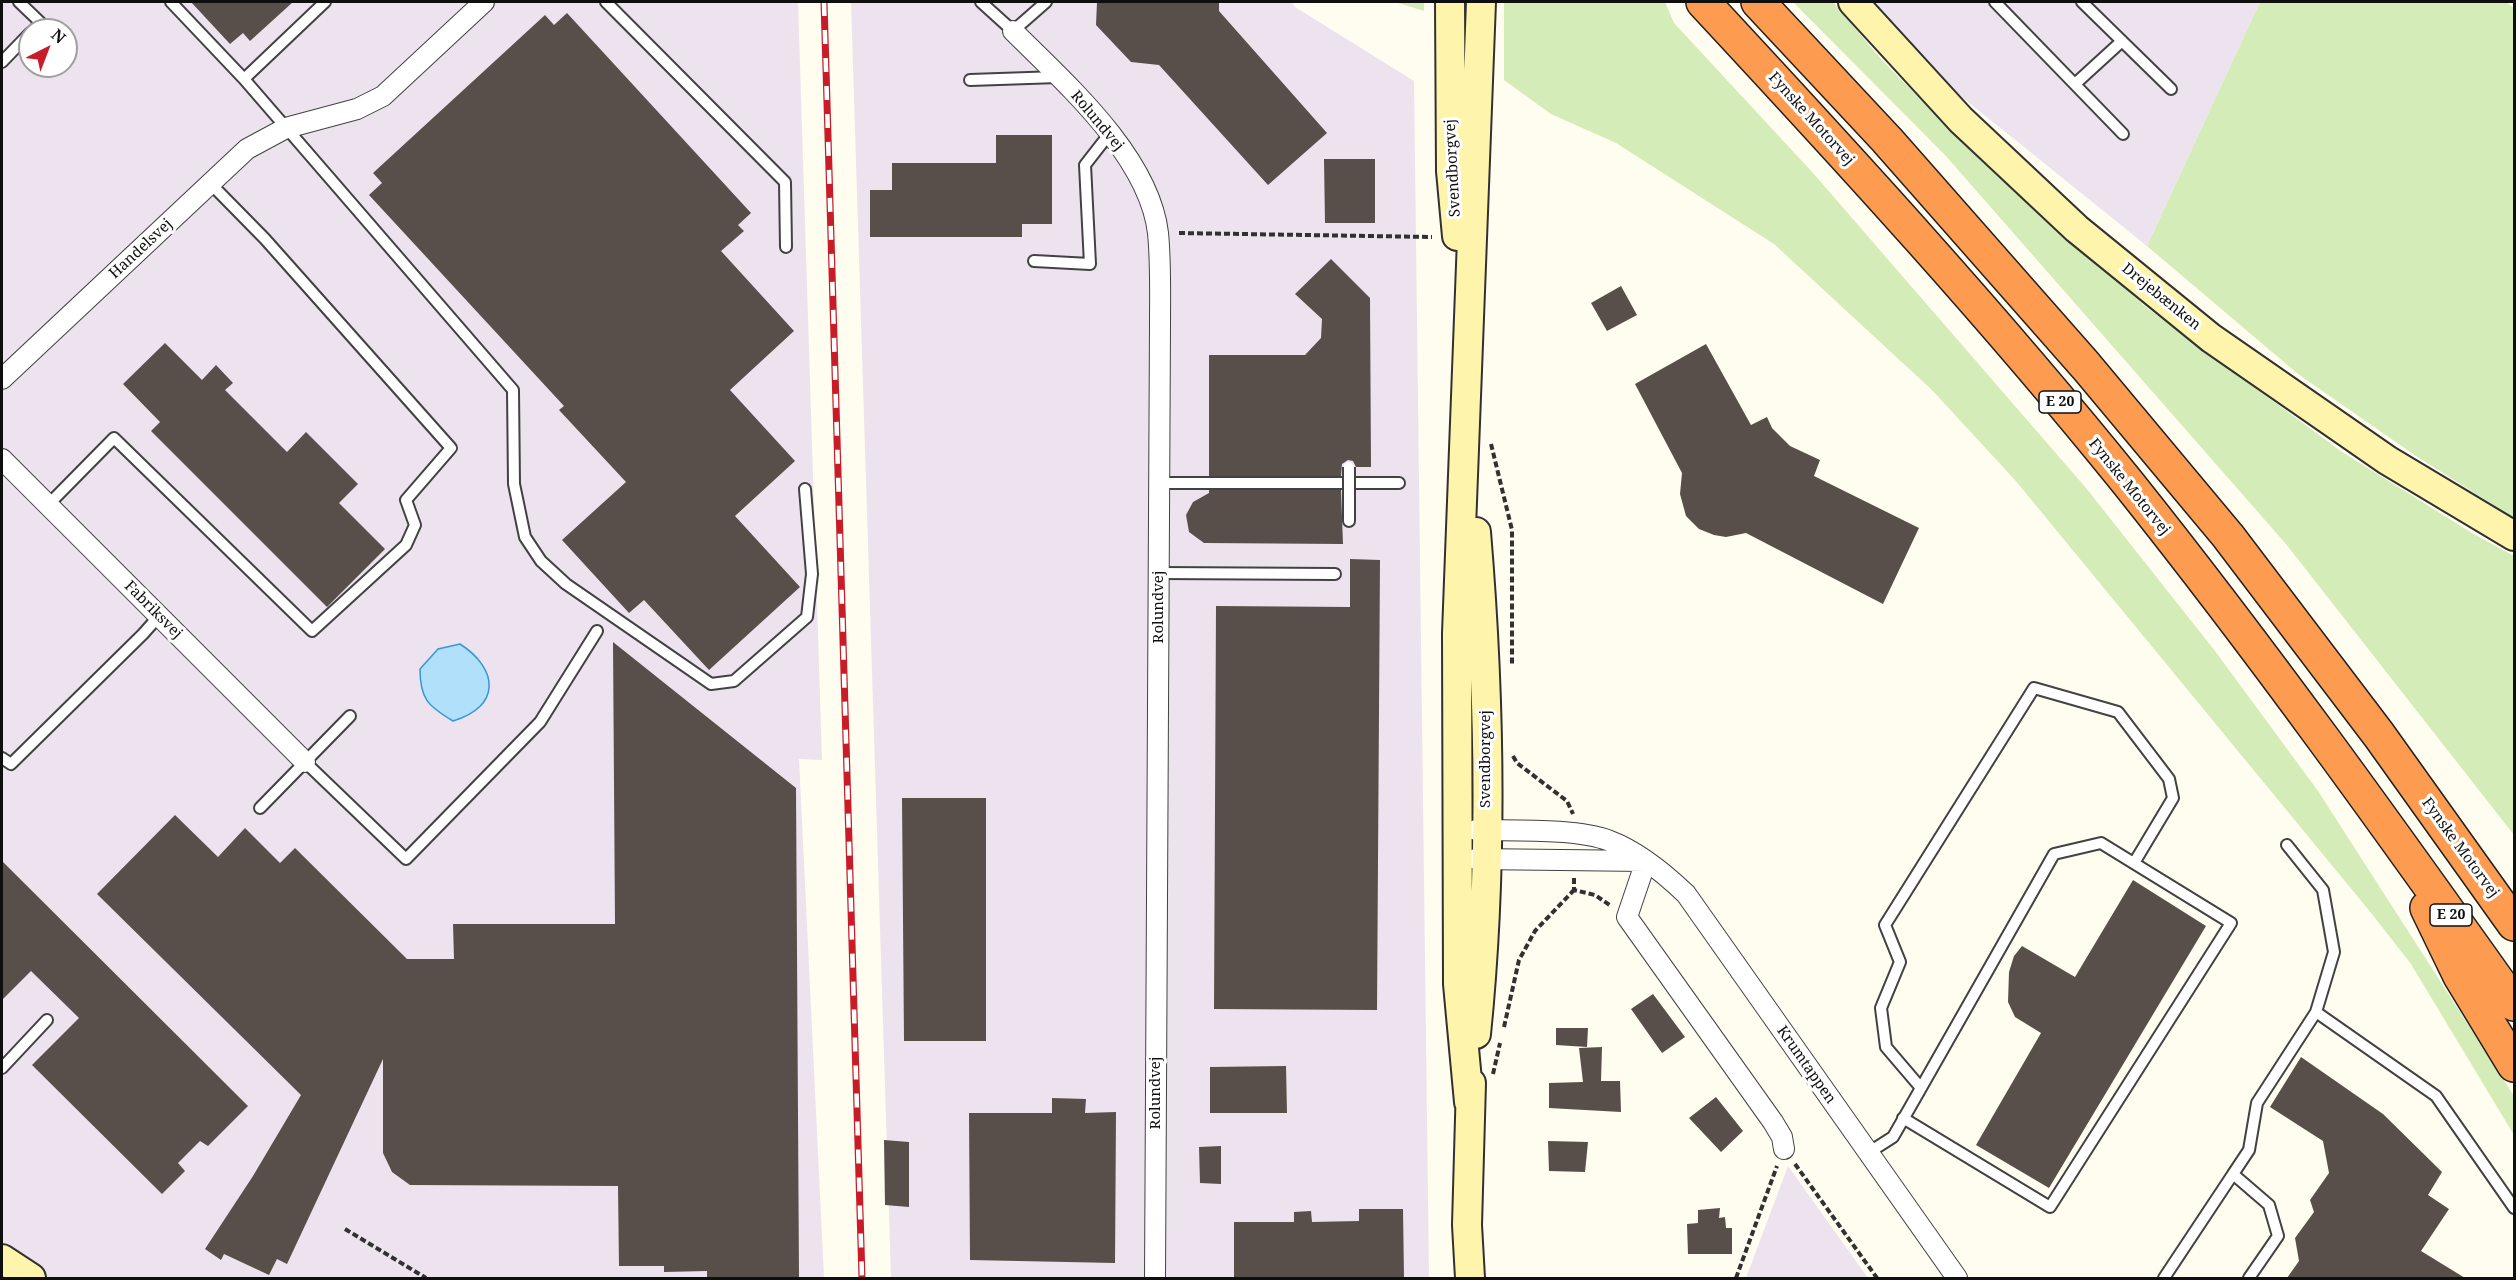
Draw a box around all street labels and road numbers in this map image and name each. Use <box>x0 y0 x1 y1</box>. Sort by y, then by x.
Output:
street label: Fynske Motorvej <box>1764 69 1858 169</box>
street label: Rolundvej <box>1067 87 1127 155</box>
street label: Svendborgvej <box>1441 119 1465 217</box>
street label: Handelsvej <box>106 215 176 283</box>
street label: Drejebænken <box>2118 260 2204 334</box>
road number: E 20 <box>2039 391 2081 413</box>
street label: Fynske Motorvej <box>2085 435 2173 539</box>
street label: Rolundvej <box>1150 571 1168 643</box>
street label: Fabriksvej <box>120 577 186 643</box>
street label: Svendborgvej <box>1477 710 1495 808</box>
street label: Fynske Motorvej <box>2418 795 2502 901</box>
road number: E 20 <box>2430 904 2472 926</box>
street label: Krumtappen <box>1772 1023 1840 1107</box>
street label: Rolundvej <box>1147 1057 1165 1129</box>

